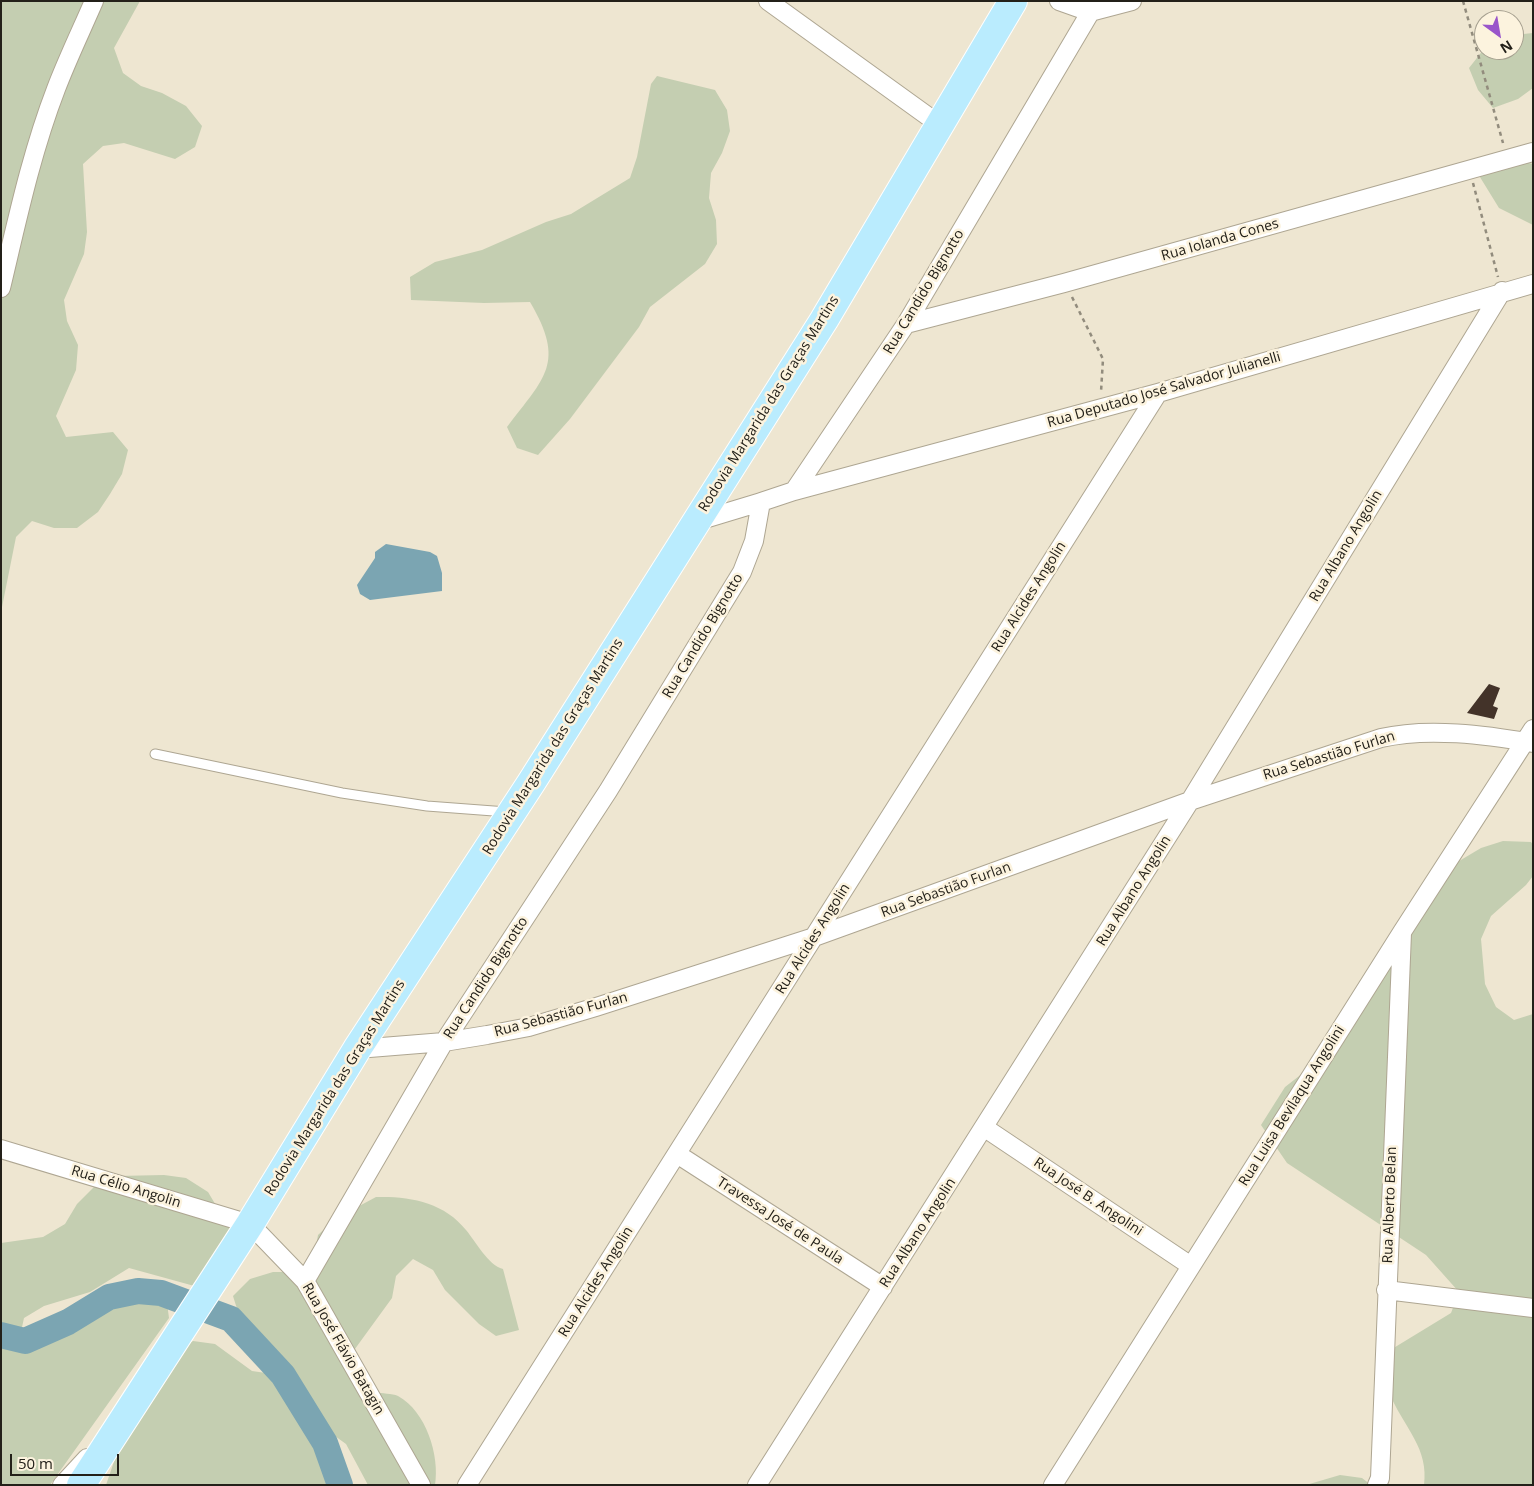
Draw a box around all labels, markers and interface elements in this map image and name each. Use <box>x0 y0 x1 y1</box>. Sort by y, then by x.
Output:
north arrow <box>1474 10 1524 60</box>
text: N <box>1497 36 1517 58</box>
street label: Rua Iolanda Cones <box>1159 215 1281 265</box>
street label: Rua Candido Bignotto <box>880 227 968 357</box>
street label: Rodovia Margarida das Graças Martins <box>695 293 843 515</box>
street label: Rua Deputado José Salvador Julianelli <box>1045 349 1283 431</box>
street label: Rua Albano Angolin <box>1306 487 1386 605</box>
street label: Rua Alcides Angolin <box>988 539 1070 655</box>
street label: Rua Candido Bignotto <box>659 571 747 701</box>
street label: Rodovia Margarida das Graças Martins <box>479 636 627 858</box>
street label: Rua Sebastião Furlan <box>1261 728 1397 784</box>
street label: Rua Albano Angolin <box>1093 833 1175 949</box>
street label: Rua Sebastião Furlan <box>879 859 1013 921</box>
street label: Rua Alcides Angolin <box>772 881 854 997</box>
street label: Rua Candido Bignotto <box>440 914 532 1042</box>
street label: Rodovia Margarida das Graças Martins <box>261 977 409 1199</box>
street label: Rua Sebastião Furlan <box>493 989 629 1041</box>
street label: Rua Luisa Bevilaqua Angolini <box>1236 1023 1348 1189</box>
street label: Rua Alberto Belan <box>1380 1146 1400 1264</box>
street label: Rua José B. Angolini <box>1030 1154 1146 1240</box>
street label: Rua Célio Angolin <box>69 1162 183 1212</box>
street label: Travessa José de Paula <box>714 1174 846 1268</box>
street label: Rua Albano Angolin <box>876 1175 960 1291</box>
street label: Rua Alcides Angolin <box>555 1224 637 1340</box>
street label: Rua José Flávio Batagin <box>298 1280 388 1418</box>
scale bar <box>12 1444 121 1476</box>
text: 50 m <box>18 1453 53 1473</box>

